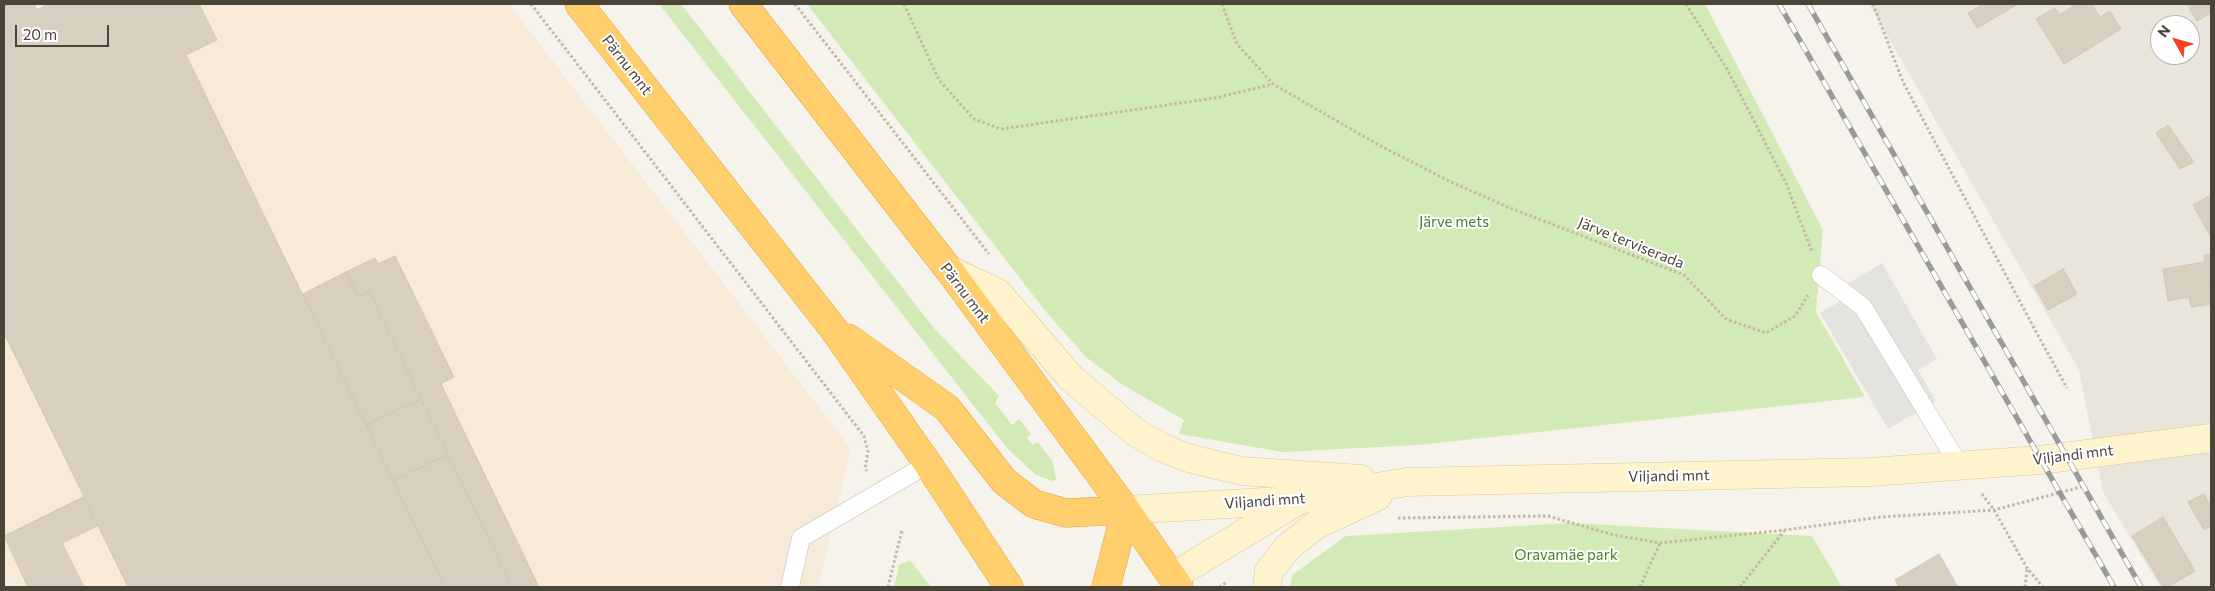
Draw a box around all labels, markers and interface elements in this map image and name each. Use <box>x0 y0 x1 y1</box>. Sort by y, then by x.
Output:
scale bar <box>18 15 111 47</box>
north arrow <box>2150 15 2200 65</box>
text: N <box>2154 22 2174 40</box>
text: 20 m <box>23 25 57 43</box>
street label: Pärnu mnt <box>598 32 656 98</box>
park label: Järve mets <box>1419 213 1489 231</box>
street label: Järve terviserada <box>1575 214 1687 272</box>
street label: Pärnu mnt <box>936 259 994 327</box>
street label: Viljandi mnt <box>2031 441 2115 469</box>
street label: Viljandi mnt <box>1628 466 1710 486</box>
street label: Viljandi mnt <box>1224 489 1306 513</box>
park label: Oravamäe park <box>1514 546 1618 564</box>

